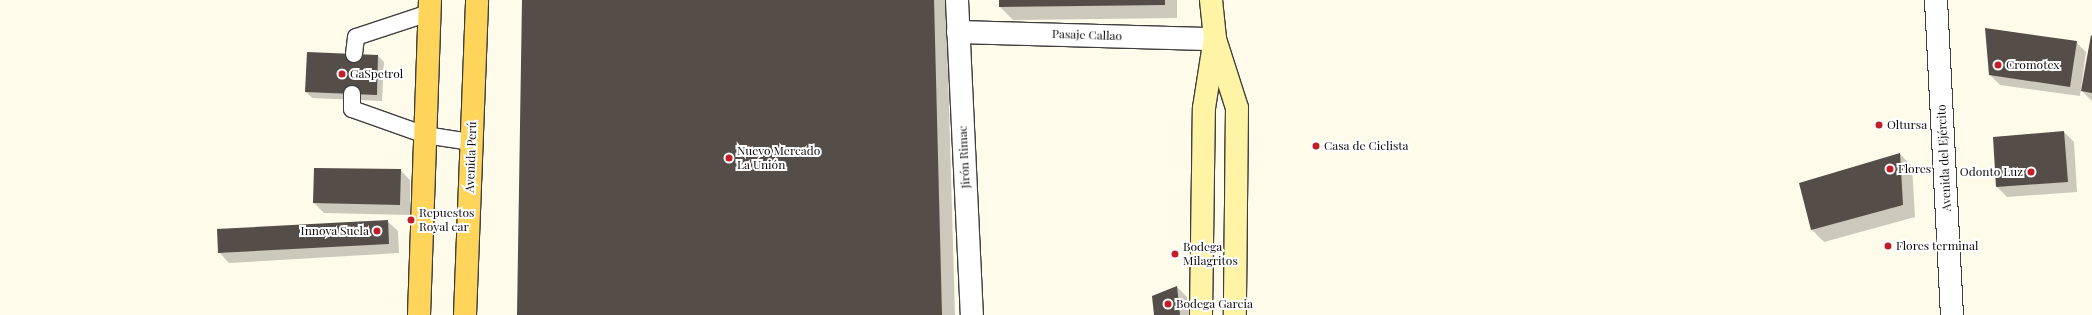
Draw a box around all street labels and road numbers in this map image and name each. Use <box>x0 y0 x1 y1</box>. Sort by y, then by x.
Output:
street label: Pasaje Callao <box>1052 27 1122 43</box>
street label: Avenida del Ejército <box>1934 104 1954 212</box>
street label: Avenida Perú <box>463 121 479 193</box>
street label: Jirón Rimac <box>955 125 973 189</box>

